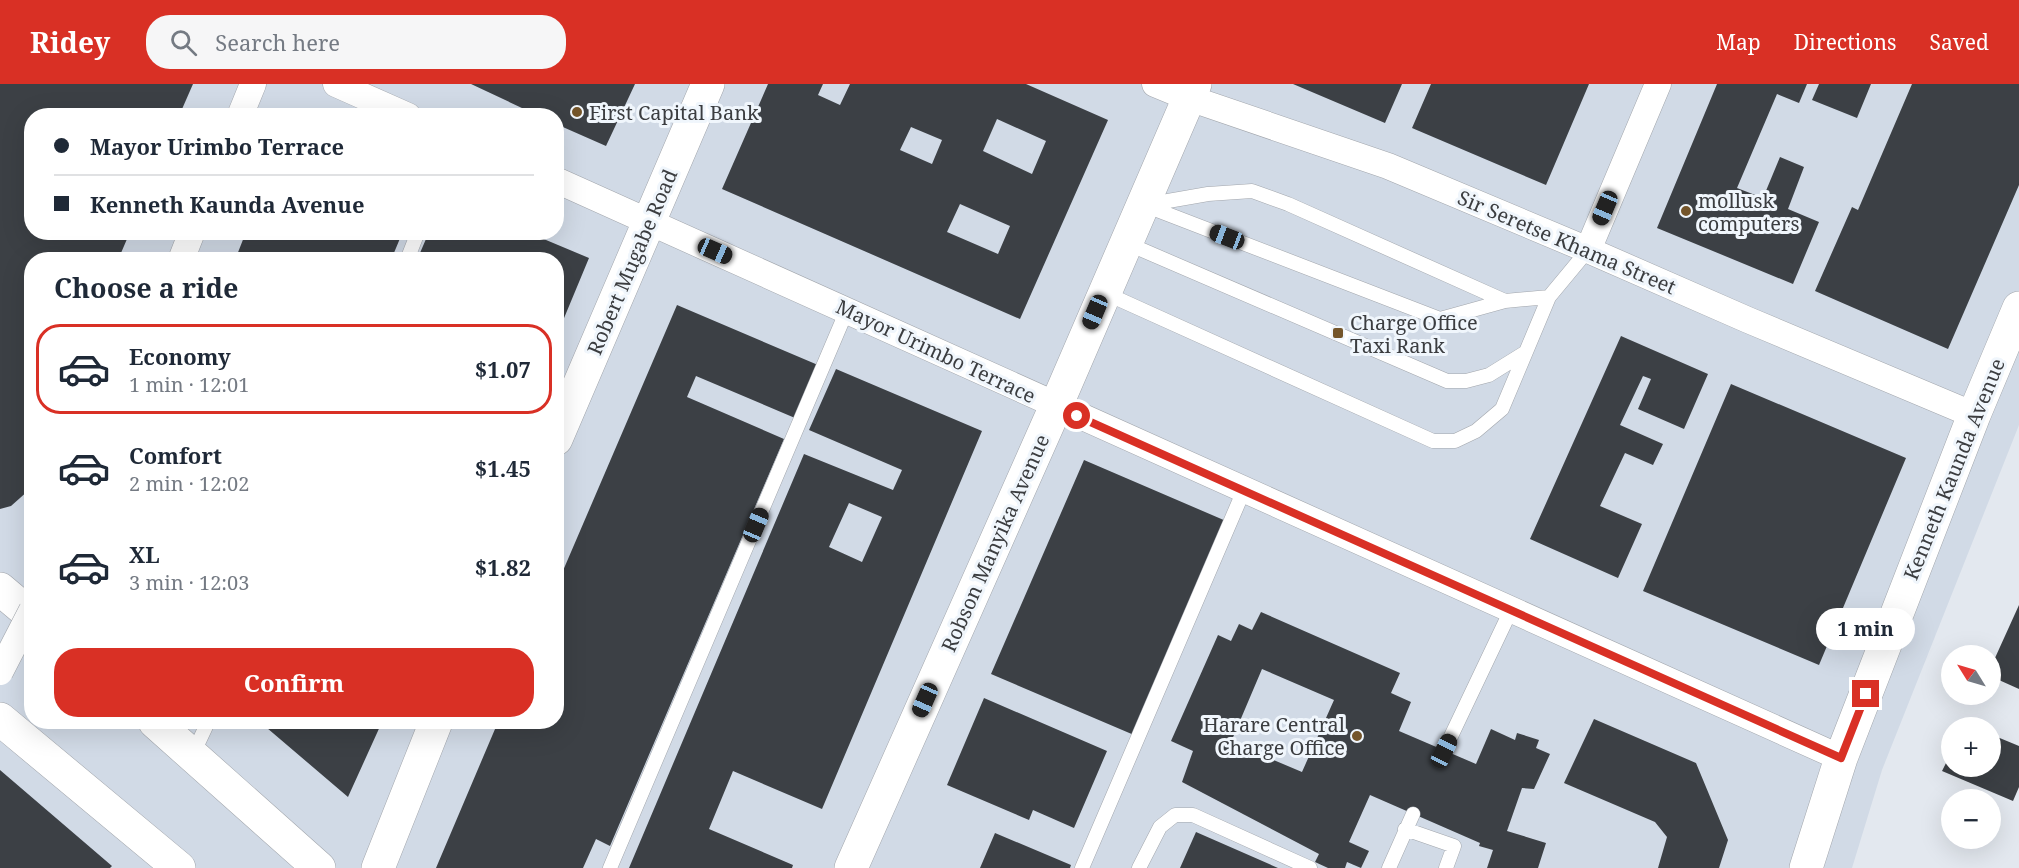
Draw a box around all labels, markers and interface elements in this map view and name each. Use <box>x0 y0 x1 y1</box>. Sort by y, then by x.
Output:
search box <box>146 15 566 69</box>
text: Ridey <box>30 23 110 61</box>
icon: search <box>167 26 200 59</box>
text: Search here <box>215 27 340 57</box>
text: Map <box>1716 28 1761 56</box>
text: Directions <box>1794 28 1896 56</box>
text: Saved <box>1929 28 1989 56</box>
place label: First Capital Bank <box>589 99 759 126</box>
marker: First Capital Bank <box>570 105 584 119</box>
text: Mayor Urimbo Terrace <box>90 131 344 161</box>
street label: Robert Mugabe Road <box>581 165 683 359</box>
street label: Sir Seretse Khama Street <box>1454 184 1680 300</box>
place label: mollusk computers <box>1698 187 1799 237</box>
car <box>1590 188 1620 228</box>
text: Kenneth Kaunda Avenue <box>90 189 365 219</box>
marker: mollusk computers <box>1679 204 1693 218</box>
car <box>1207 222 1247 252</box>
car <box>695 235 735 267</box>
text: Choose a ride <box>54 269 239 306</box>
car <box>1080 292 1110 332</box>
street label: Mayor Urimbo Terrace <box>832 293 1040 409</box>
place label: Charge Office Taxi Rank <box>1350 309 1478 359</box>
marker: Charge Office Taxi Rank <box>1331 326 1345 340</box>
text: Economy <box>129 341 231 371</box>
icon: car <box>57 342 111 396</box>
text: $1.07 <box>475 354 531 384</box>
street label: Kenneth Kaunda Avenue <box>1897 354 2011 584</box>
text: 1 min · 12:01 <box>129 371 249 398</box>
route start <box>1063 402 1090 429</box>
street label: Robson Manyika Avenue <box>935 430 1055 656</box>
text: Comfort <box>129 440 222 470</box>
icon: car <box>57 441 111 495</box>
text: $1.45 <box>475 453 531 483</box>
text: 2 min · 12:02 <box>129 470 249 497</box>
car <box>741 505 771 545</box>
text: XL <box>129 539 160 569</box>
icon: car <box>57 540 111 594</box>
text: $1.82 <box>475 552 531 582</box>
text: 3 min · 12:03 <box>129 569 249 596</box>
callout: 1 min <box>1816 607 1916 649</box>
text: 1 min <box>1837 615 1894 642</box>
north arrow <box>1941 645 2001 705</box>
map controls <box>1941 645 2001 849</box>
button: Confirm <box>54 648 534 717</box>
car <box>909 680 941 720</box>
route end <box>1852 680 1879 707</box>
place label: Harare Central Charge Office <box>1203 711 1345 761</box>
button: + <box>1941 717 2001 777</box>
marker: Harare Central Charge Office <box>1350 729 1364 743</box>
car <box>1428 731 1460 771</box>
button: − <box>1941 789 2001 849</box>

